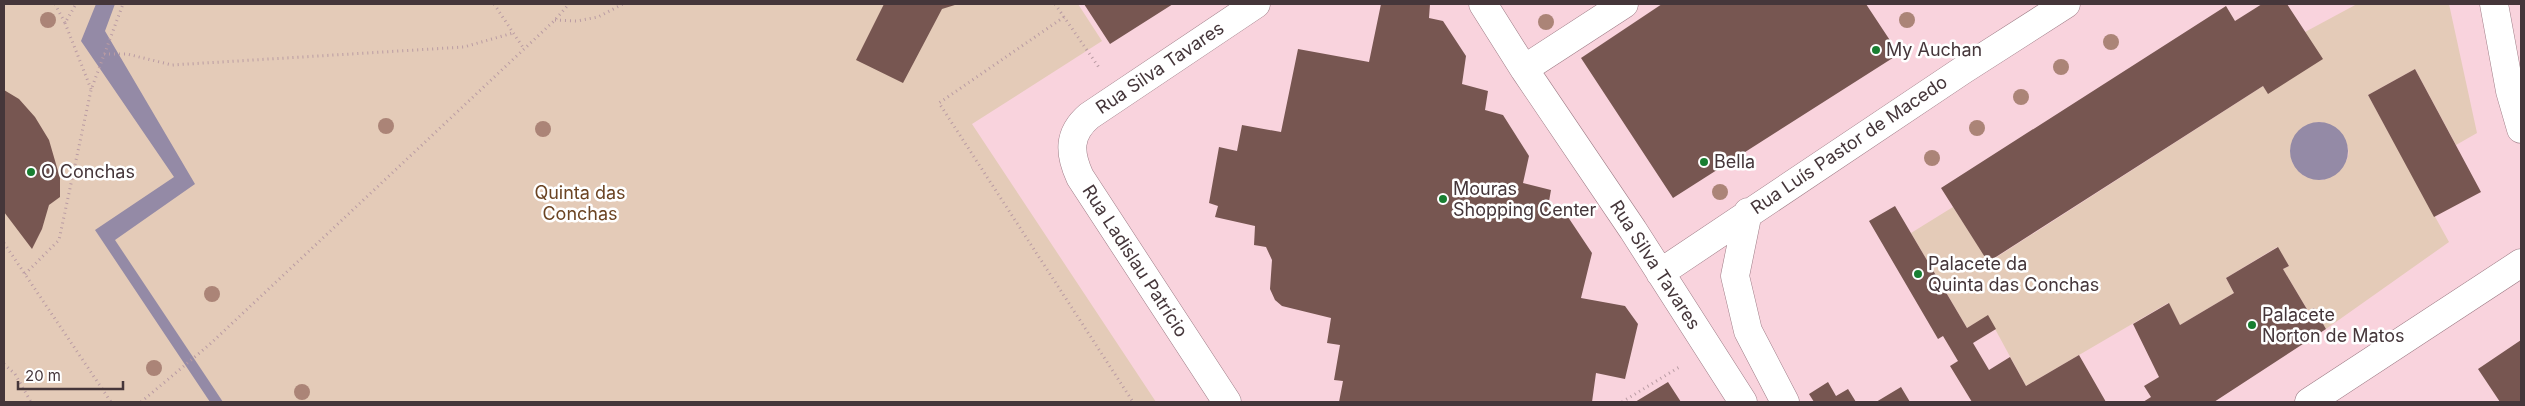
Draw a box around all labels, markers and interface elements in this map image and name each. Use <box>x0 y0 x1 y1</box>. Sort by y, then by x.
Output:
street label: Rua Silva Tavares <box>1092 17 1228 118</box>
place label: My Auchan <box>1886 39 1982 60</box>
marker: My Auchan <box>1870 44 1882 56</box>
street label: Rua Luís Pastor de Macedo <box>1747 71 1951 218</box>
place label: Bella <box>1714 151 1755 172</box>
marker: Bella <box>1698 156 1710 168</box>
place label: O Conchas <box>41 161 135 182</box>
marker: O Conchas <box>25 166 37 178</box>
place label: Mouras Shopping Center <box>1453 178 1597 220</box>
street label: Rua Ladislau Patrício <box>1078 181 1192 341</box>
park label: Quinta das Conchas <box>534 182 626 224</box>
marker: Mouras Shopping Center <box>1437 193 1449 205</box>
street label: Rua Silva Tavares <box>1606 196 1705 333</box>
place label: Palacete da Quinta das Conchas <box>1928 253 2099 295</box>
marker: Palacete da Quinta das Conchas <box>1912 268 1924 280</box>
place label: Palacete Norton de Matos <box>2262 304 2405 346</box>
marker: Palacete Norton de Matos <box>2246 319 2258 331</box>
scale bar <box>18 358 122 390</box>
text: 20 m <box>25 366 61 385</box>

